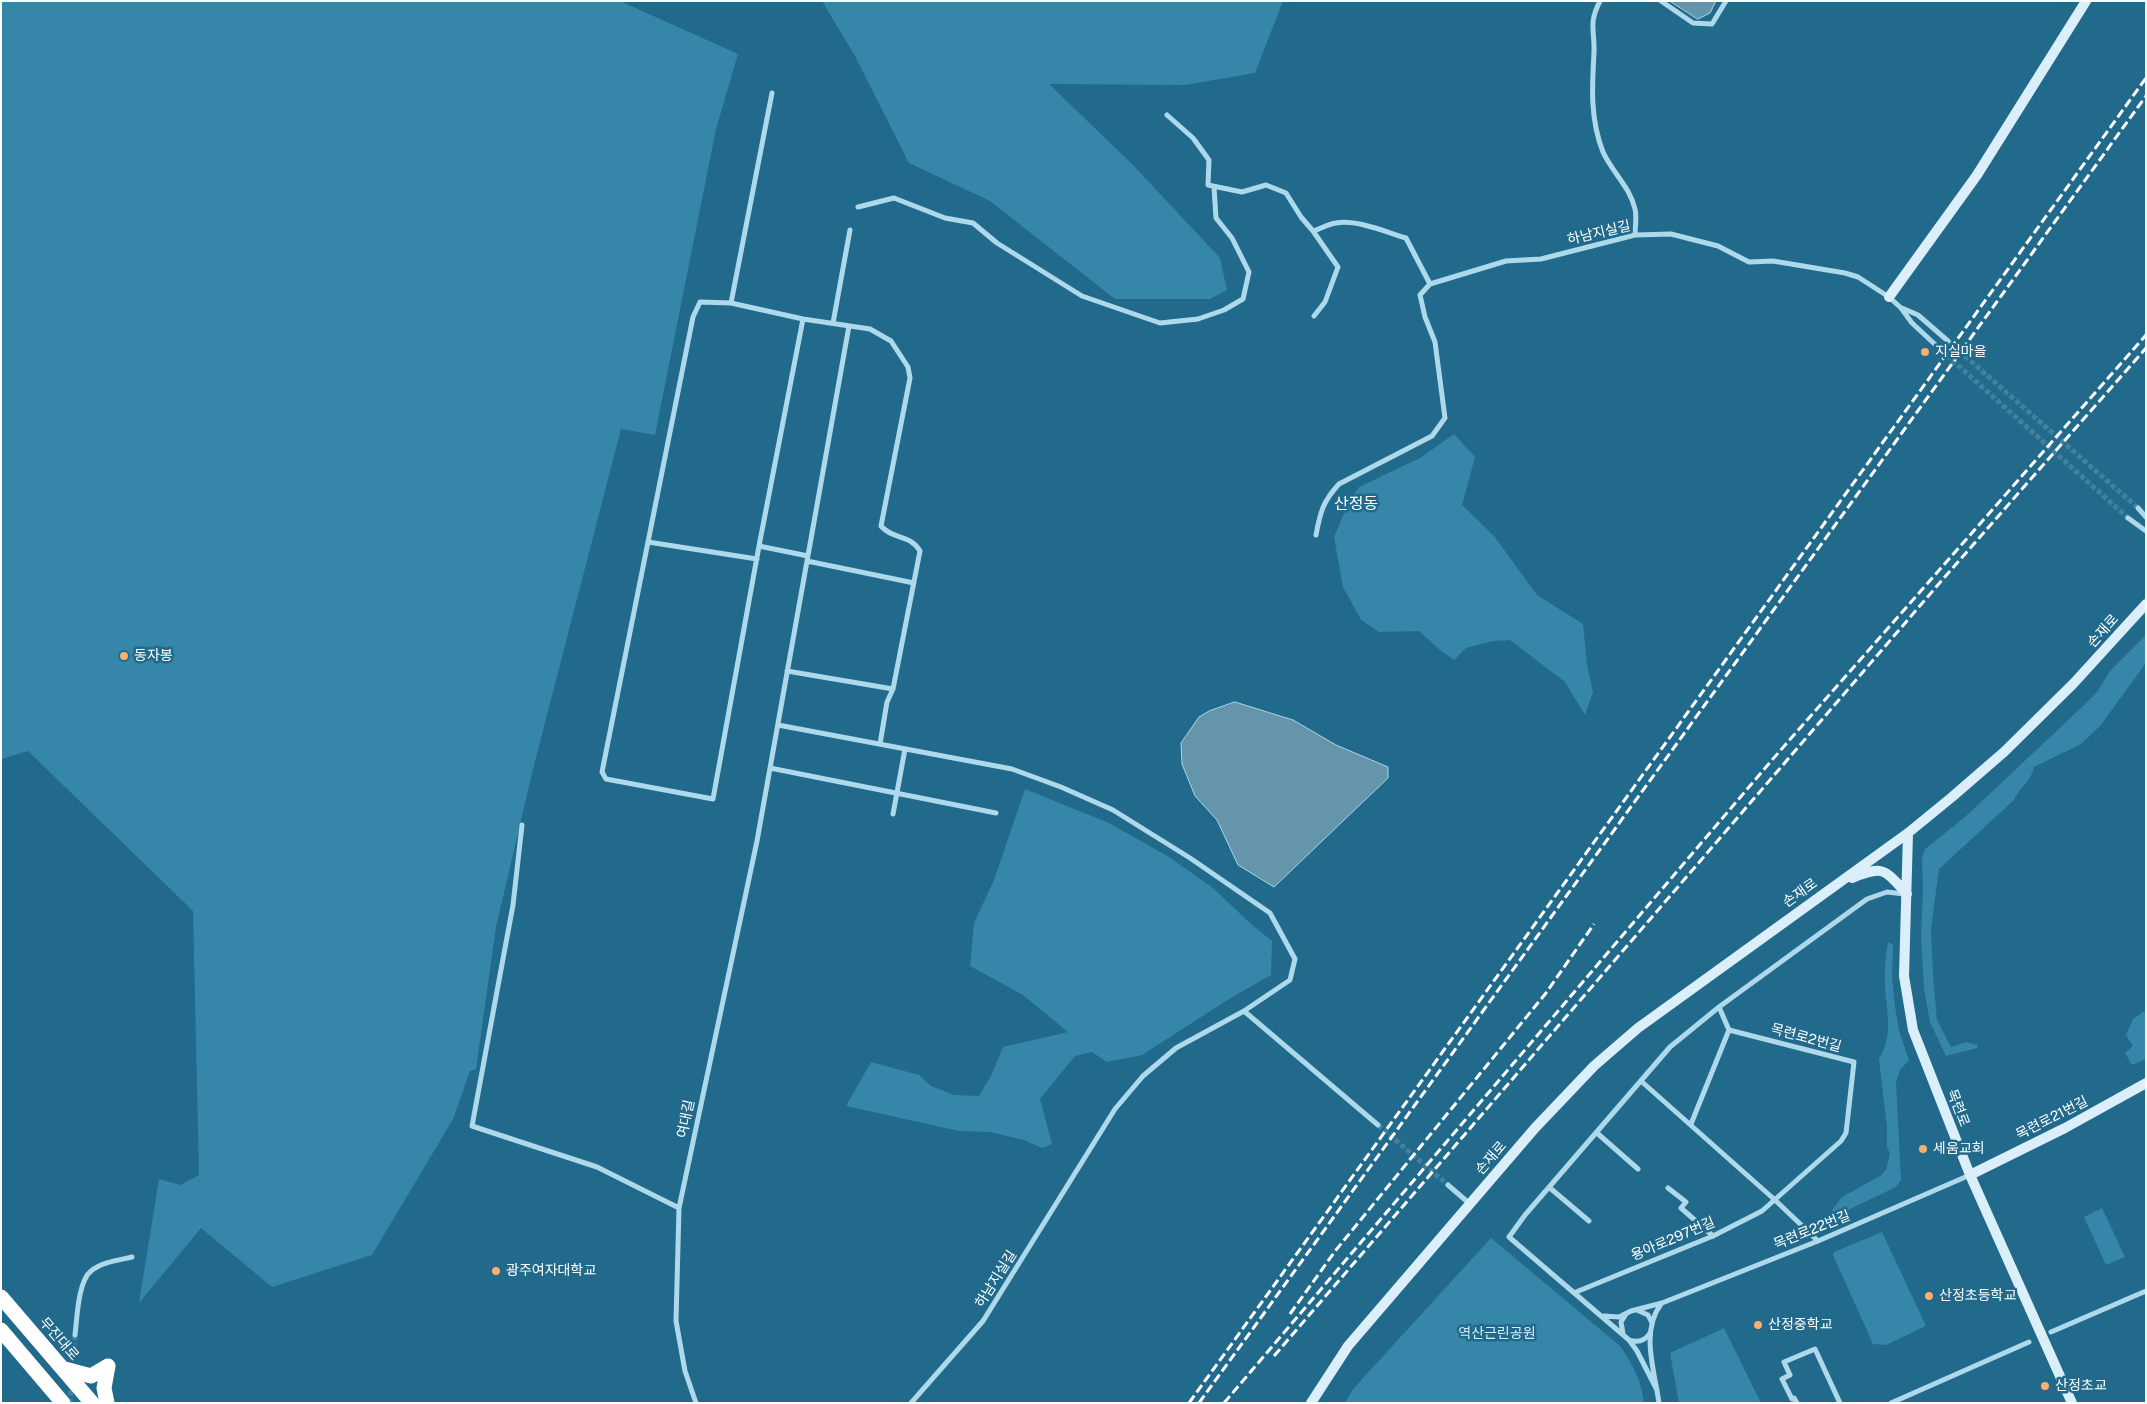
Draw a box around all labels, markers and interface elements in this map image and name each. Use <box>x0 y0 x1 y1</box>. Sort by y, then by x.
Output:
street label: 하남지실길 <box>1566 218 1632 248</box>
place label: 지실마을 <box>1935 344 1987 360</box>
marker: 지실마을 <box>1919 346 1931 358</box>
district label: 산정동 <box>1334 494 1378 514</box>
street label: 손재로 <box>2084 611 2122 651</box>
place label: 동자봉 <box>134 648 173 664</box>
marker: 동자봉 <box>118 650 130 662</box>
street label: 손재로 <box>1779 875 1821 911</box>
street label: 목련로2번길 <box>1769 1020 1843 1056</box>
street label: 목련로 <box>1943 1087 1973 1129</box>
street label: 목련로21번길 <box>2013 1093 2091 1143</box>
street label: 여대길 <box>674 1098 698 1140</box>
street label: 손재로 <box>1472 1138 1510 1178</box>
place label: 세움교회 <box>1933 1141 1985 1157</box>
marker: 세움교회 <box>1917 1143 1929 1155</box>
street label: 목련로22번길 <box>1771 1207 1853 1253</box>
street label: 용아로297번길 <box>1628 1214 1718 1264</box>
street label: 하남지실길 <box>972 1247 1020 1311</box>
place label: 광주여자대학교 <box>506 1263 596 1279</box>
marker: 광주여자대학교 <box>490 1265 502 1277</box>
place label: 산정초등학교 <box>1939 1288 2016 1304</box>
marker: 산정초등학교 <box>1923 1290 1935 1302</box>
street label: 무진대로 <box>36 1314 82 1364</box>
place label: 산정중학교 <box>1768 1317 1832 1333</box>
marker: 산정중학교 <box>1752 1319 1764 1331</box>
park label: 역산근린공원 <box>1458 1326 1536 1342</box>
place label: 산정초교 <box>2055 1378 2107 1394</box>
marker: 산정초교 <box>2039 1380 2051 1392</box>

